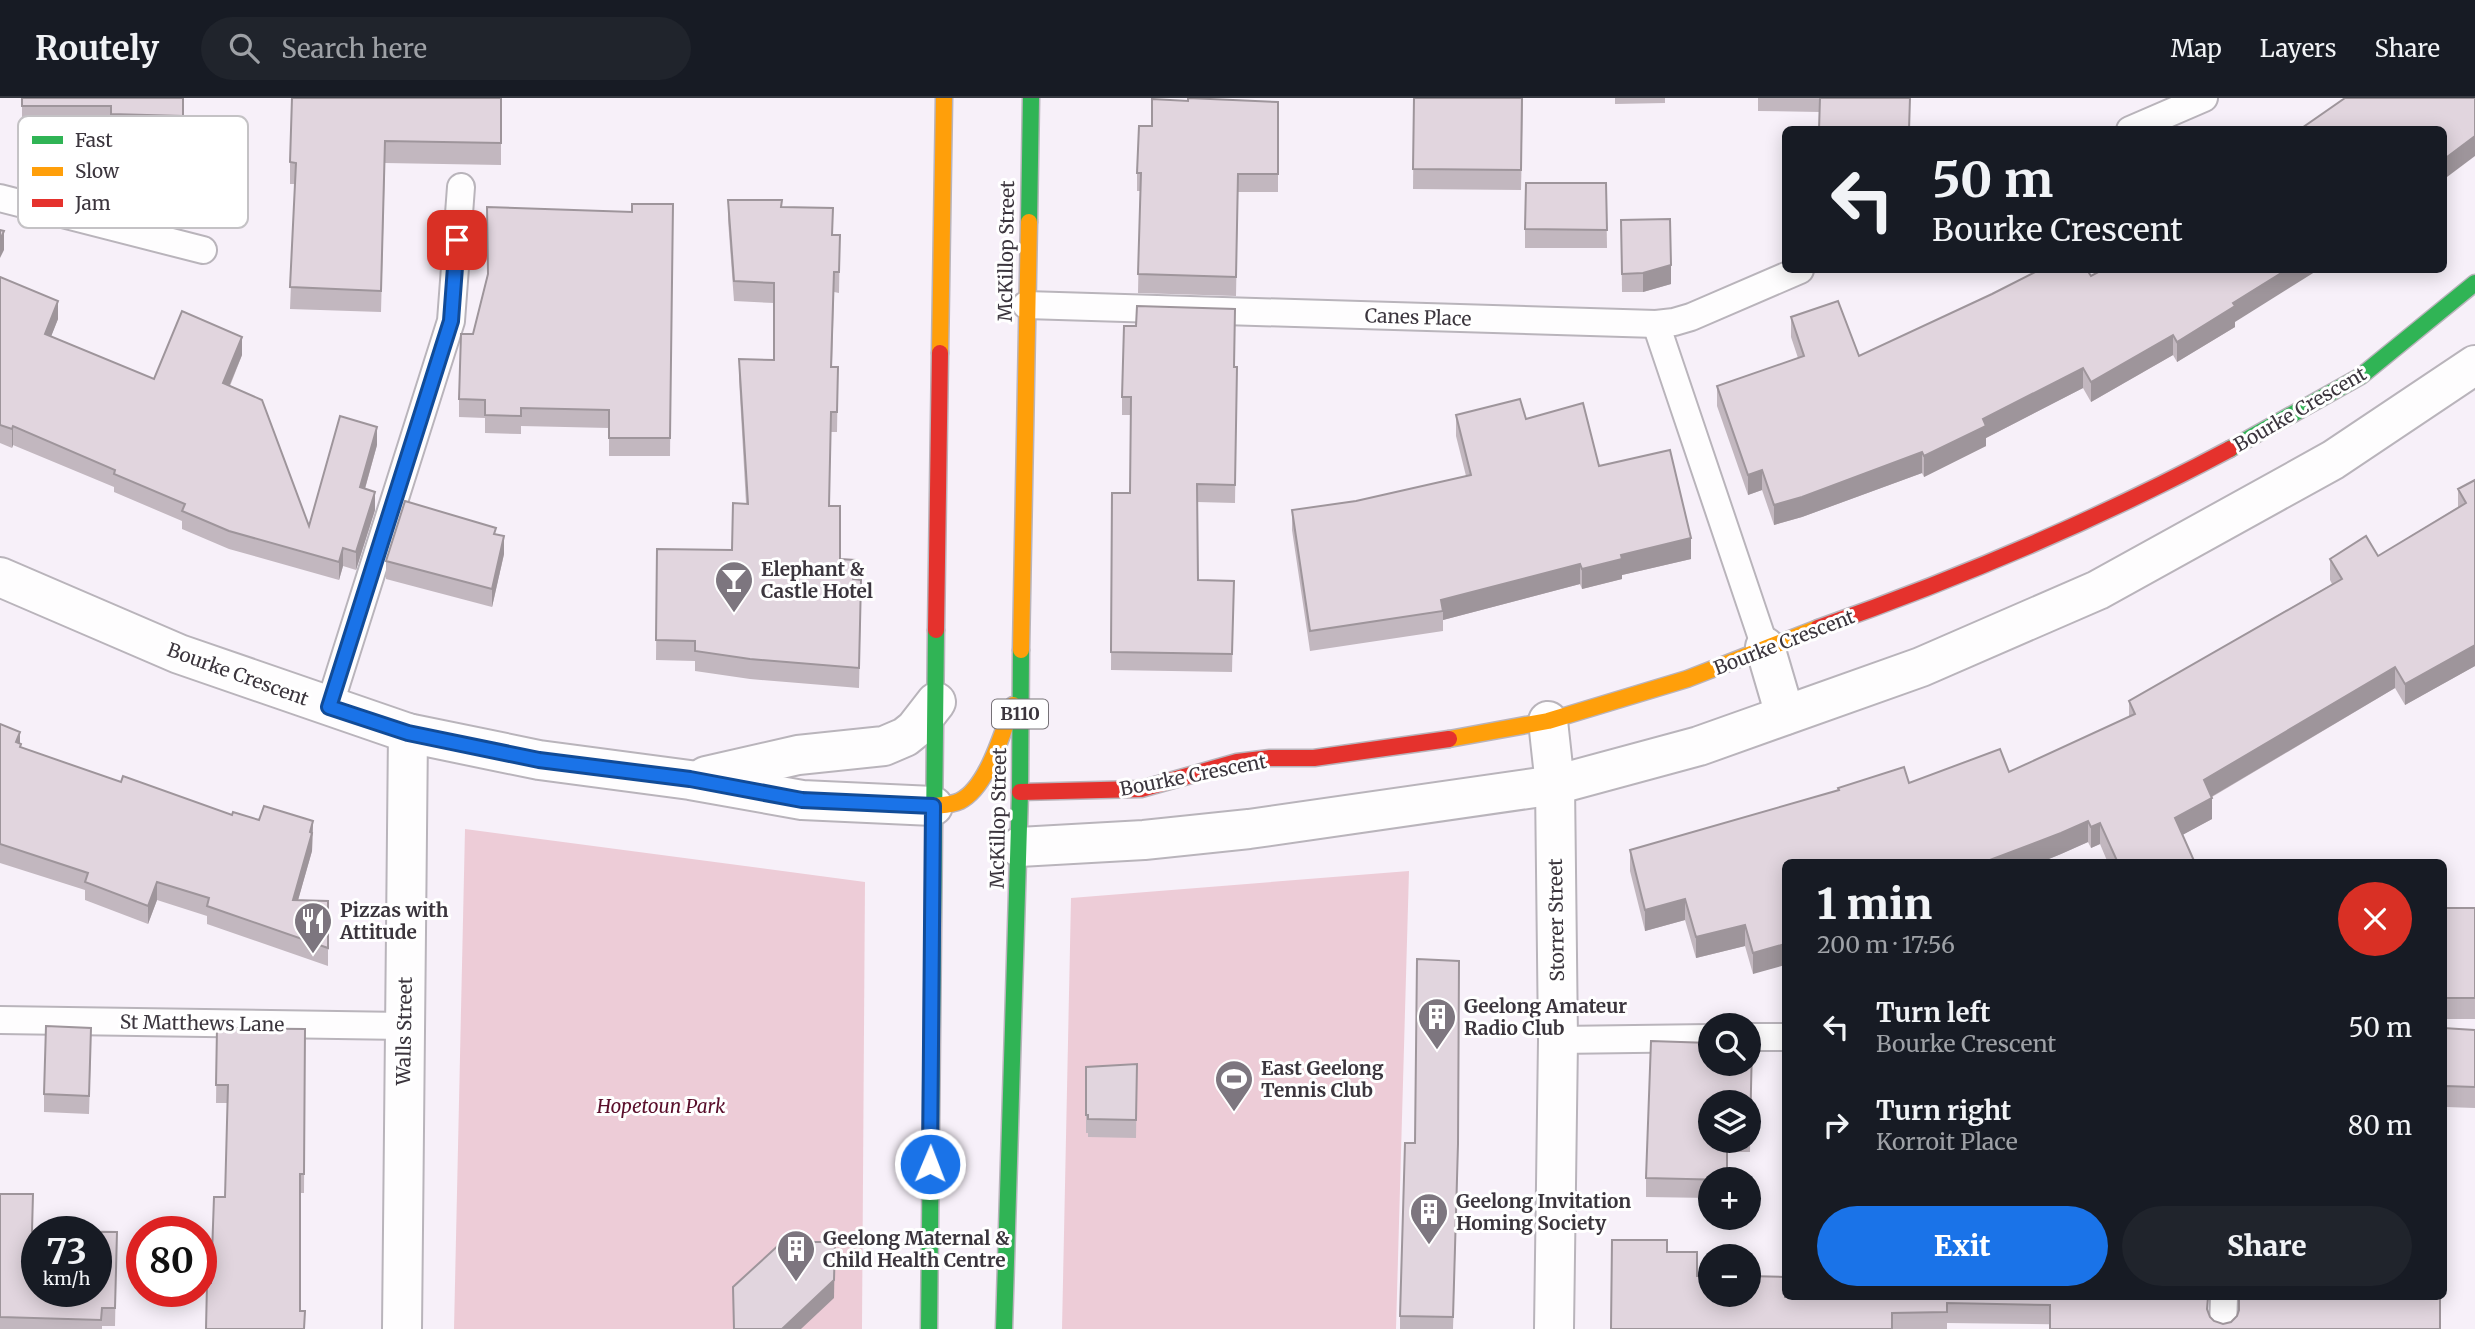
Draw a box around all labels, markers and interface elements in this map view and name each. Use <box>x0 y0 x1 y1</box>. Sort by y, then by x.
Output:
search box <box>201 17 691 80</box>
text: Routely <box>35 28 159 69</box>
icon: search <box>225 29 263 67</box>
text: Search here <box>281 32 427 65</box>
text: Map <box>2171 33 2222 64</box>
text: Layers <box>2260 33 2336 64</box>
text: Share <box>2374 33 2440 64</box>
legend <box>18 116 248 228</box>
text: Fast <box>75 128 113 152</box>
text: 50 m <box>1932 149 2053 210</box>
icon: left <box>1817 154 1908 245</box>
text: Slow <box>75 159 120 183</box>
street label: McKillop Street <box>993 180 1019 322</box>
text: Jam <box>74 191 111 215</box>
pin <box>427 210 487 270</box>
text: Bourke Crescent <box>1932 210 2183 250</box>
icon: arrive <box>438 221 476 259</box>
street label: Canes Place <box>1364 303 1472 331</box>
street label: Bourke Crescent <box>2230 361 2371 457</box>
place label: Elephant & Castle Hotel <box>761 557 873 603</box>
bar icon: Elephant & Castle Hotel <box>713 559 755 614</box>
street label: Bourke Crescent <box>1710 604 1858 680</box>
street label: Bourke Crescent <box>164 637 313 711</box>
road number: B110 <box>992 700 1048 728</box>
street label: McKillop Street <box>985 747 1011 889</box>
street label: Bourke Crescent <box>1118 749 1269 801</box>
street label: Storrer Street <box>1543 858 1569 982</box>
text: 1 min <box>1817 878 1932 930</box>
button: close <box>2338 882 2412 956</box>
place label: Pizzas with Attitude <box>339 898 449 944</box>
restaurant icon: Pizzas with Attitude <box>292 900 334 955</box>
text: 200 m · 17:56 <box>1817 930 1955 959</box>
street label: Walls Street <box>391 976 417 1086</box>
place label: Geelong Amateur Radio Club <box>1464 994 1627 1040</box>
building icon: Geelong Amateur Radio Club <box>1416 996 1458 1051</box>
text: Turn left <box>1876 996 1990 1029</box>
icon: left <box>1817 1008 1855 1046</box>
street label: St Matthews Lane <box>120 1010 284 1036</box>
text: 50 m <box>2348 1011 2412 1044</box>
map controls <box>1698 1013 1761 1307</box>
button: search <box>1698 1013 1761 1076</box>
text: Bourke Crescent <box>1876 1029 2056 1058</box>
place label: East Geelong Tennis Club <box>1261 1056 1384 1102</box>
sports icon: East Geelong Tennis Club <box>1213 1058 1255 1113</box>
button: layers <box>1698 1090 1761 1153</box>
park label: Hopetoun Park <box>596 1094 726 1118</box>
text: Turn right <box>1876 1094 2011 1127</box>
icon: right <box>1817 1106 1855 1144</box>
text: 80 m <box>2348 1109 2412 1142</box>
position arrow <box>893 1127 967 1201</box>
text: Korroit Place <box>1876 1127 2018 1156</box>
button: + <box>1698 1167 1761 1230</box>
place label: Geelong Invitation Homing Society <box>1456 1189 1631 1235</box>
building icon: Geelong Invitation Homing Society <box>1408 1191 1450 1246</box>
button: Exit <box>1817 1206 2108 1286</box>
button: Share <box>2122 1206 2412 1286</box>
speed limit sign: 80 <box>126 1216 217 1307</box>
place label: Geelong Maternal & Child Health Centre <box>823 1226 1010 1272</box>
building icon: Geelong Maternal & Child Health Centre <box>775 1228 817 1283</box>
text: 73 <box>46 1230 87 1274</box>
button: − <box>1698 1244 1761 1307</box>
text: km/h <box>43 1267 90 1290</box>

